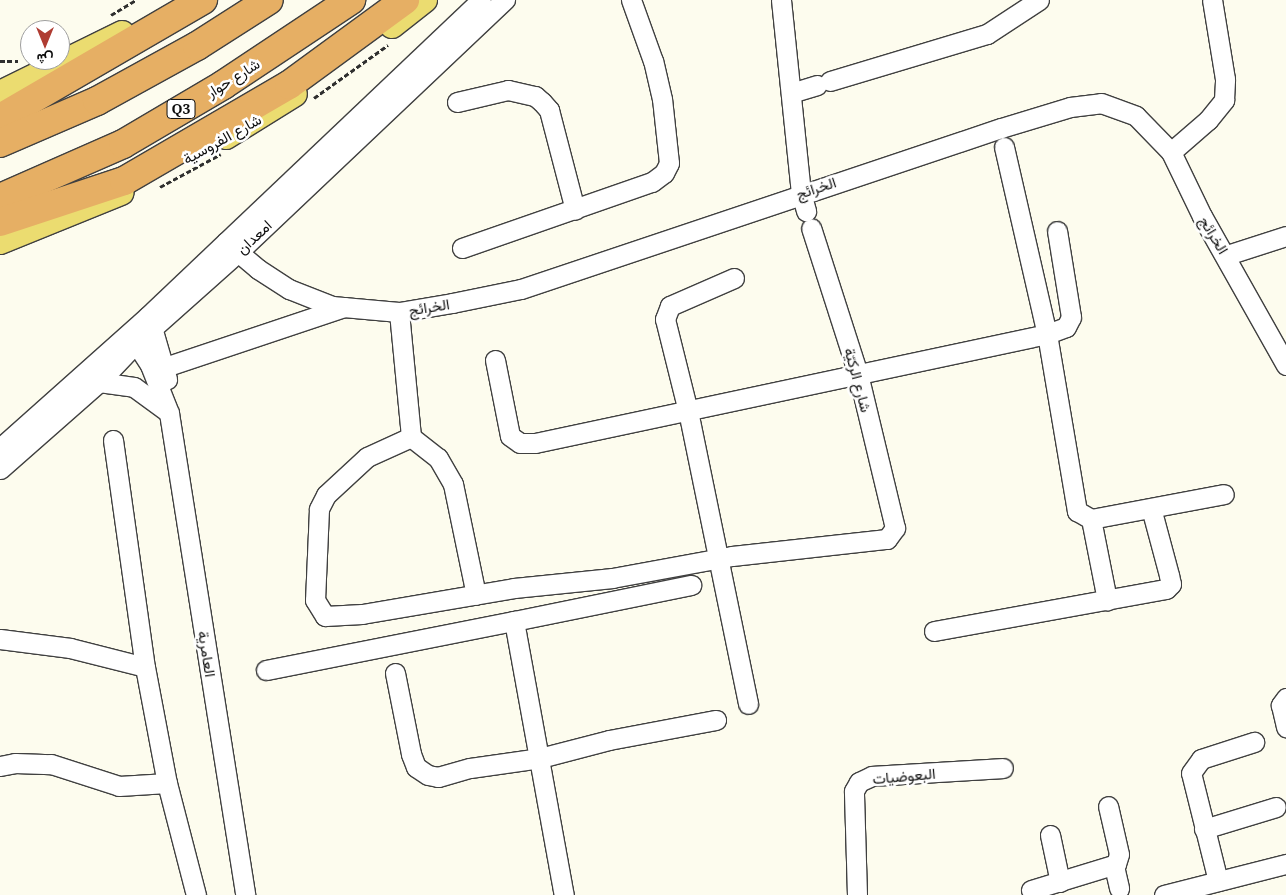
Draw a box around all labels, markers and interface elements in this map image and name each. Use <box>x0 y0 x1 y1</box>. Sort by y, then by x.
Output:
north arrow <box>20 20 70 70</box>
text: ش <box>37 50 53 69</box>
street label: شارع حوار <box>203 55 263 101</box>
road number: Q3 <box>166 98 196 120</box>
street label: شارع الفروسية <box>180 110 264 168</box>
street label: الخرائج <box>794 173 838 203</box>
street label: الخرائج <box>1196 213 1232 257</box>
street label: امعدان <box>233 216 275 258</box>
street label: الخرائج <box>407 295 451 319</box>
street label: شارع الركيّة <box>841 346 875 414</box>
street label: العامرية <box>194 630 220 678</box>
street label: البعوضيات <box>872 764 936 788</box>

